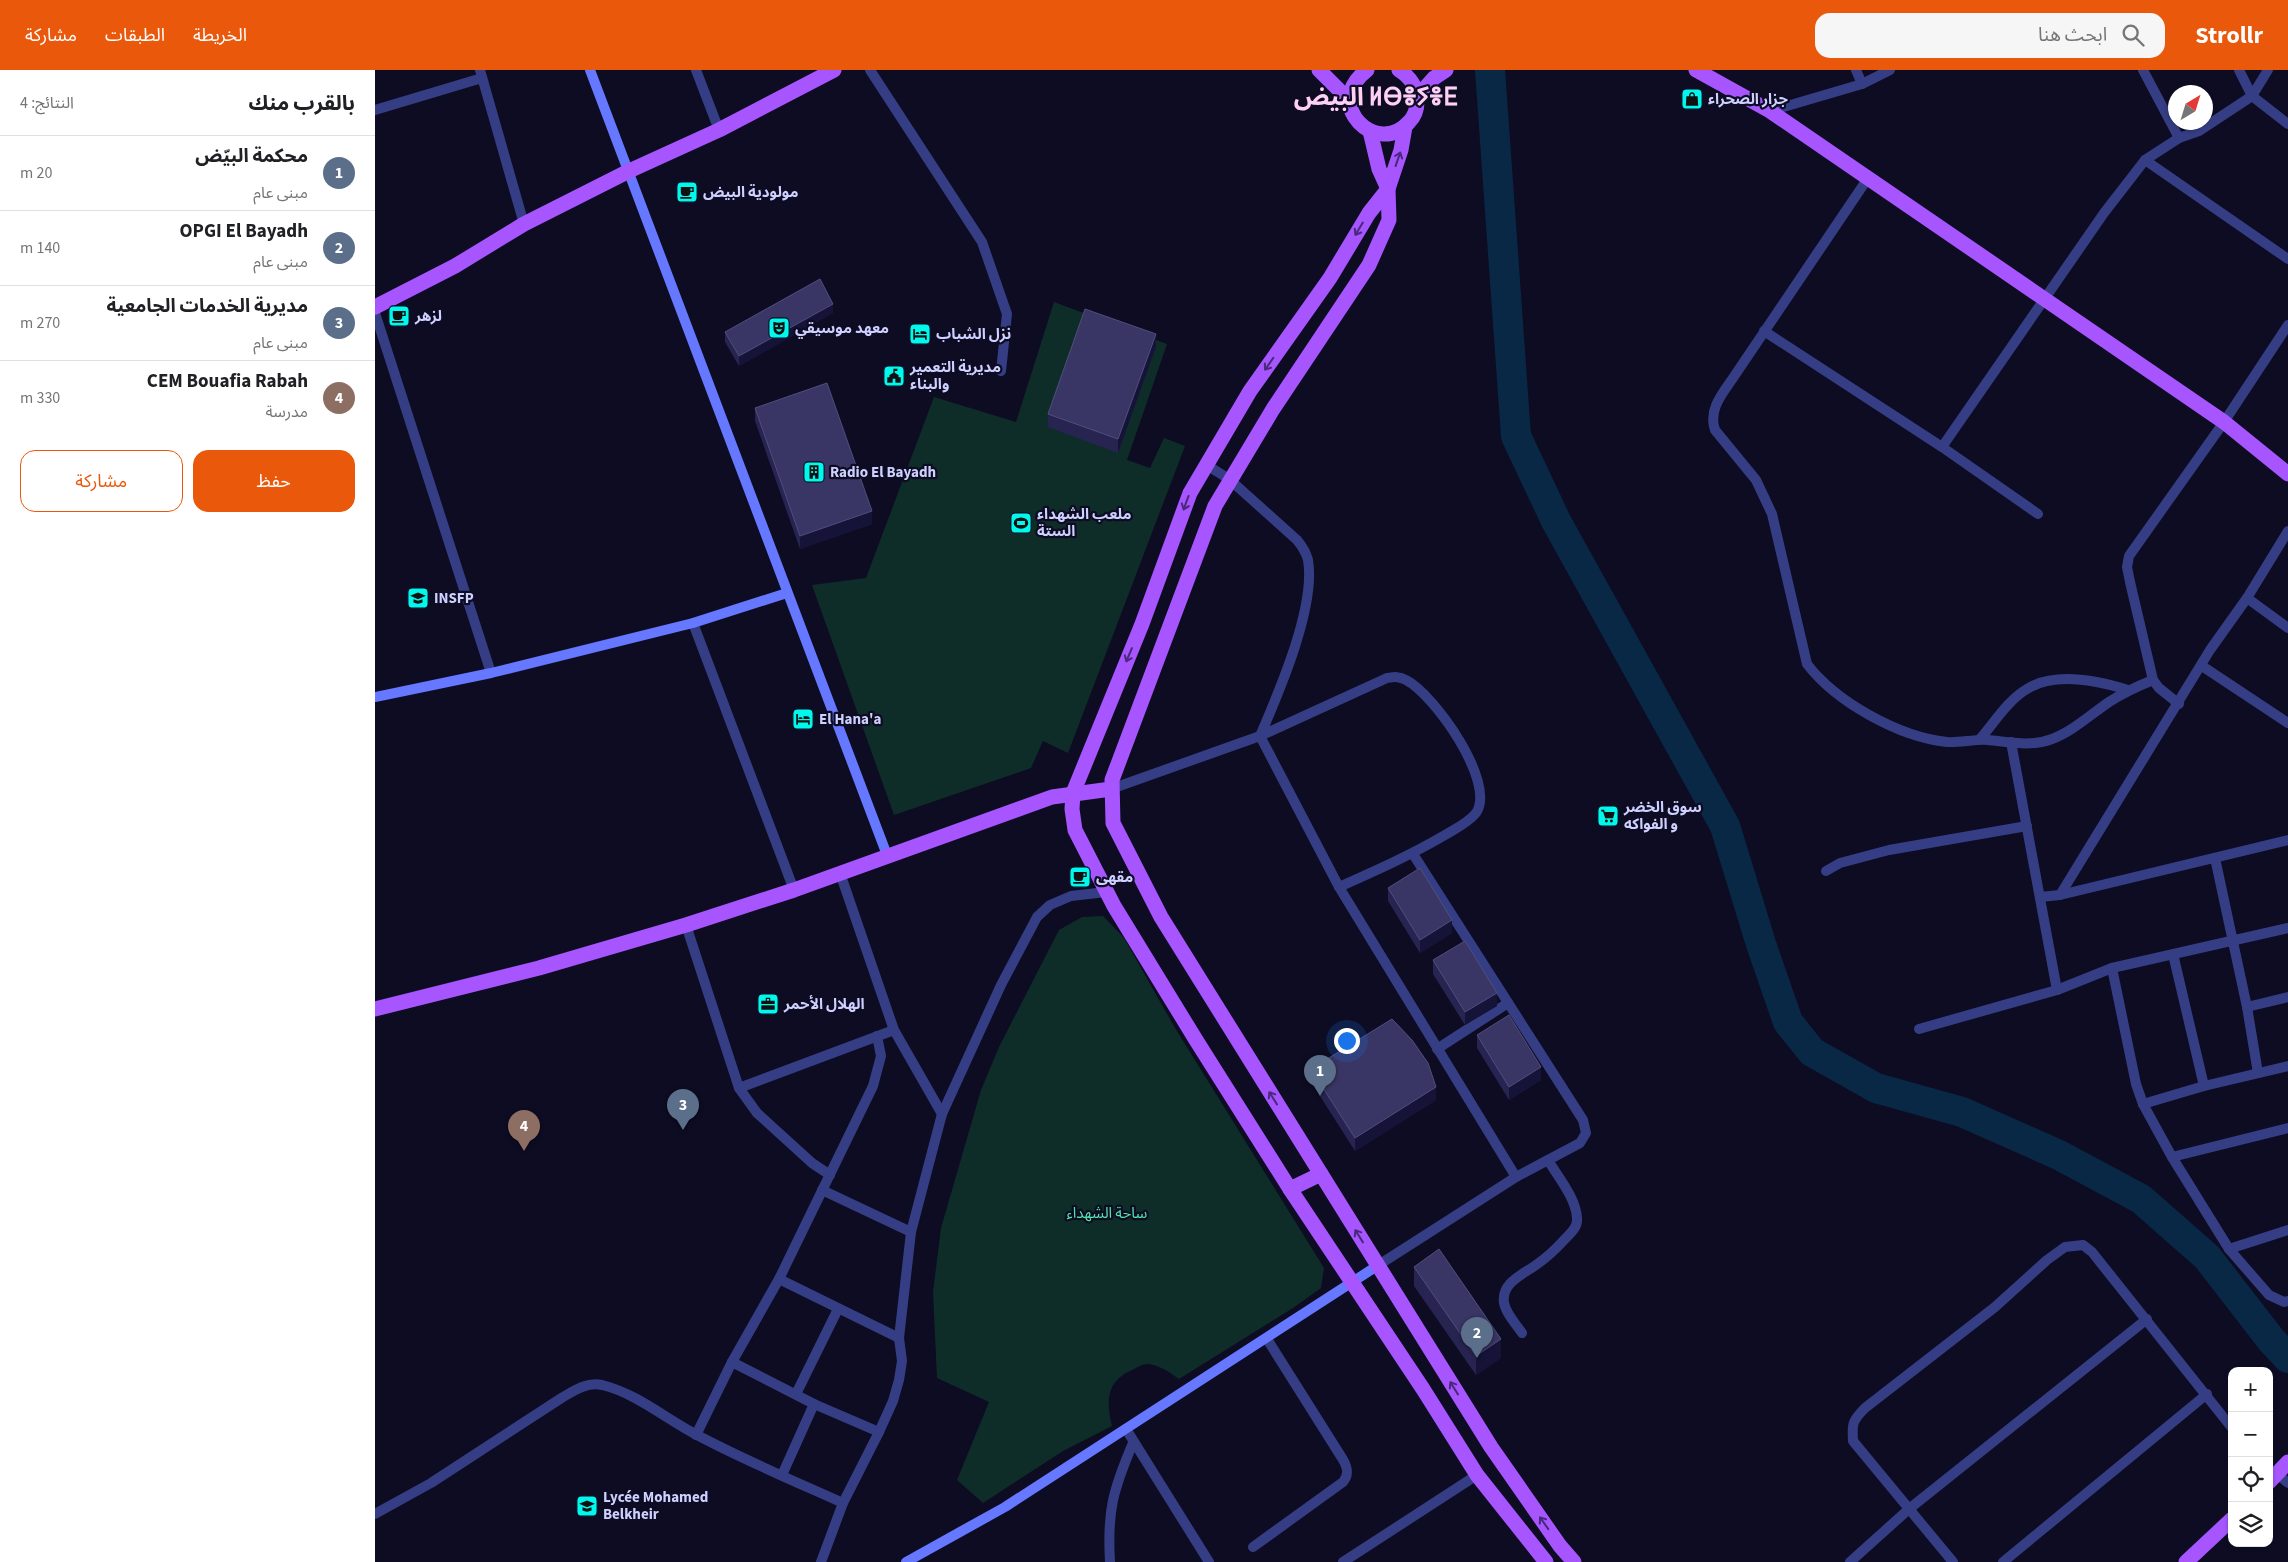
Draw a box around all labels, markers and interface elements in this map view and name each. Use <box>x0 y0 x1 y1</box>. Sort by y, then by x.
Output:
search box <box>1815 13 2165 58</box>
text: Strollr <box>2195 18 2263 53</box>
icon: search <box>2119 21 2147 49</box>
text: ابحث هنا <box>2038 22 2107 49</box>
text: مشاركة <box>25 23 77 48</box>
text: الطبقات <box>105 23 165 48</box>
text: الخريطة <box>193 23 247 48</box>
district label: البيض ⵍⴱⴻⵢⴻⴹ <box>1294 79 1458 115</box>
north arrow <box>2168 85 2213 130</box>
shop icon: جزار الصحراء <box>1680 87 1704 111</box>
text: بالقرب منك <box>248 88 355 118</box>
place label: جزار الصحراء <box>1708 89 1789 110</box>
text: النتائج: 4 <box>20 92 74 114</box>
text: محكمة البيّض <box>195 143 308 170</box>
one-way arrow <box>1394 151 1403 167</box>
text: 20 m <box>20 162 52 184</box>
text: 1 <box>335 162 343 184</box>
cafe icon: مولودية البيض <box>675 180 699 204</box>
text: مبنى عام <box>253 182 308 204</box>
place label: مولودية البيض <box>703 182 798 203</box>
text: OPGI El Bayadh <box>180 218 308 245</box>
one-way arrow <box>1354 221 1364 235</box>
text: 140 m <box>20 237 60 259</box>
text: 2 <box>335 237 343 259</box>
text: مبنى عام <box>253 251 308 273</box>
text: مديرية الخدمات الجامعية <box>106 293 308 320</box>
cafe icon: لزهر <box>387 304 411 328</box>
place label: لزهر <box>414 306 442 327</box>
text: 270 m <box>20 312 60 334</box>
text: 3 <box>335 312 343 334</box>
theatre icon: معهد موسيقي <box>767 316 791 340</box>
place label: معهد موسيقي <box>795 318 889 339</box>
hotel icon: نزل الشباب <box>908 322 932 346</box>
place label: نزل الشباب <box>936 324 1011 345</box>
text: مبنى عام <box>253 332 308 354</box>
place label: مديرية التعمير والبناء <box>909 357 1001 395</box>
one-way arrow <box>1264 357 1275 370</box>
public building icon: مديرية التعمير والبناء <box>882 364 906 388</box>
text: CEM Bouafia Rabah <box>147 368 308 395</box>
text: 330 m <box>20 387 60 409</box>
text: 4 <box>335 387 343 409</box>
text: مدرسة <box>265 401 308 423</box>
button: مشاركة <box>20 450 183 512</box>
button: حفظ <box>193 450 355 512</box>
building icon: Radio El Bayadh <box>802 460 826 484</box>
place label: Radio El Bayadh <box>830 462 936 483</box>
one-way arrow <box>1181 495 1190 510</box>
place label: ملعب الشهداء الستة <box>1037 504 1131 542</box>
sports icon: ملعب الشهداء الستة <box>1009 511 1033 535</box>
school or university icon: INSFP <box>406 586 430 610</box>
place label: INSFP <box>434 588 474 609</box>
one-way arrow <box>1124 647 1134 662</box>
hotel icon: El Hana'a <box>791 707 815 731</box>
place label: El Hana'a <box>819 709 882 730</box>
place label: سوق الخضر و الفواكه <box>1623 797 1702 835</box>
supermarket icon: سوق الخضر و الفواكه <box>1596 804 1620 828</box>
cafe icon: مقهى <box>1068 865 1092 889</box>
place label: مقهى <box>1096 867 1133 888</box>
office icon: الهلال الأحمر <box>756 992 780 1016</box>
place label: الهلال الأحمر <box>783 994 865 1015</box>
your location <box>1334 1028 1360 1054</box>
pin: 1 <box>1304 1055 1336 1096</box>
pin: 3 <box>667 1089 699 1130</box>
one-way arrow <box>1268 1091 1278 1105</box>
pin: 4 <box>508 1110 540 1151</box>
park label: ساحة الشهداء <box>1067 1203 1148 1224</box>
one-way arrow <box>1353 1229 1363 1243</box>
pin: 2 <box>1461 1317 1493 1358</box>
map controls <box>2228 1367 2273 1547</box>
button: + <box>2228 1367 2273 1412</box>
one-way arrow <box>1449 1382 1459 1396</box>
button: − <box>2228 1412 2273 1457</box>
button: locate <box>2228 1457 2273 1502</box>
place label: Lycée Mohamed Belkheir <box>603 1487 708 1525</box>
school or university icon: Lycée Mohamed Belkheir <box>575 1494 599 1518</box>
button: layers <box>2228 1502 2273 1547</box>
one-way arrow <box>1539 1517 1549 1531</box>

